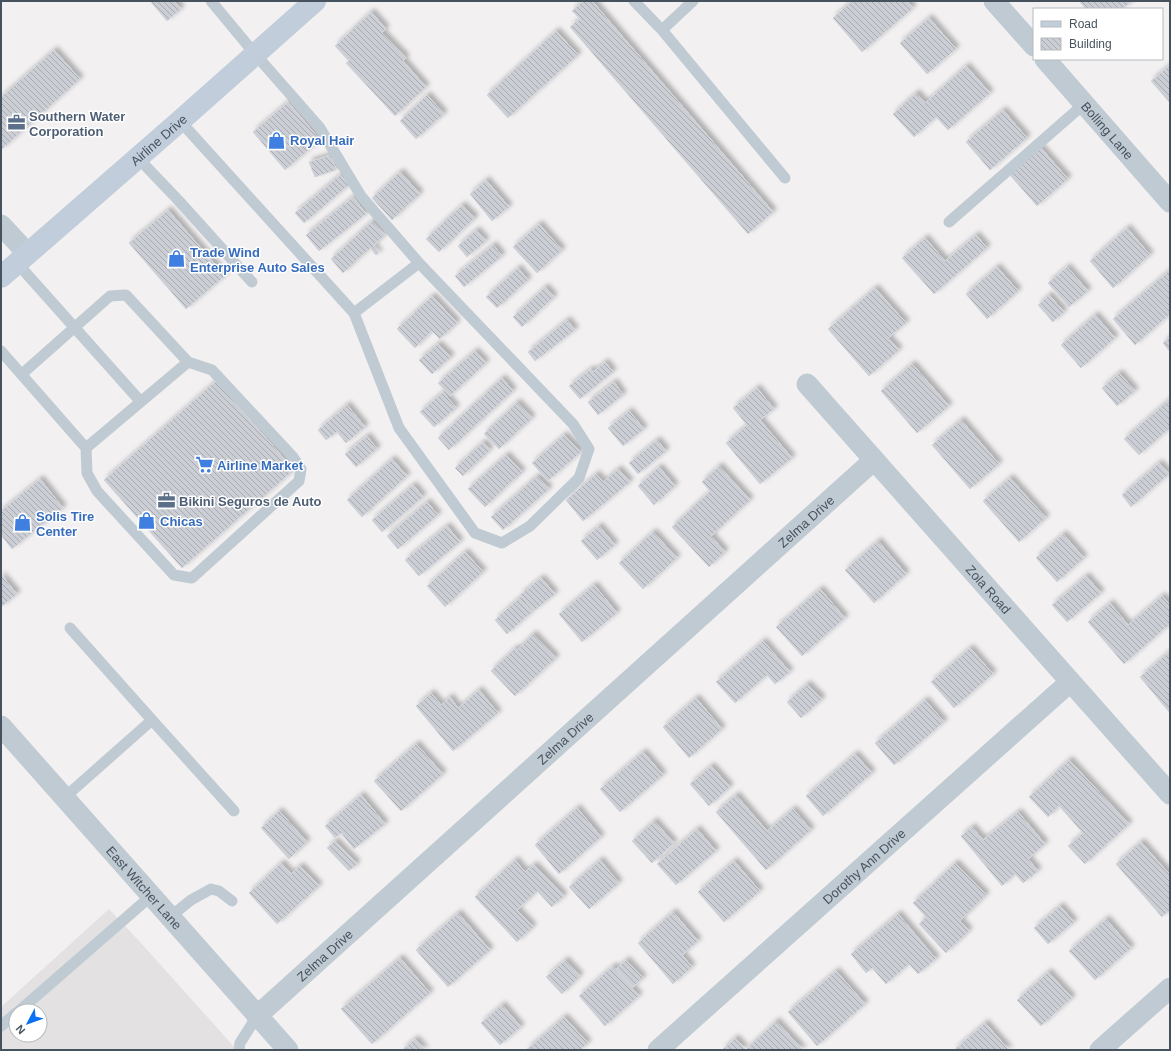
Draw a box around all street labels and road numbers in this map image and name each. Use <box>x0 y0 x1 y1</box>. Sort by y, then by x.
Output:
street label: Bolling Lane <box>1078 99 1137 162</box>
street label: Airline Drive <box>127 111 190 168</box>
street label: Zelma Drive <box>775 492 837 550</box>
street label: Zola Road <box>963 562 1014 617</box>
street label: Zelma Drive <box>534 709 596 767</box>
street label: Dorothy Ann Drive <box>819 825 908 907</box>
street label: East Witcher Lane <box>103 843 185 932</box>
street label: Zelma Drive <box>294 926 356 984</box>

